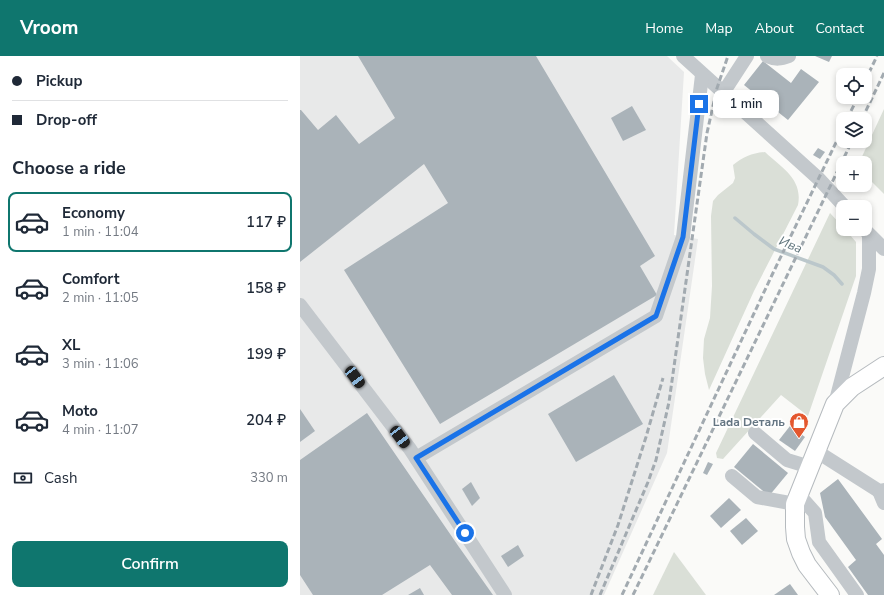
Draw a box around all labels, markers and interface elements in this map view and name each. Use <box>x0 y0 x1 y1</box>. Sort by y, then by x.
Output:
text: Vroom <box>20 15 78 41</box>
text: Home <box>645 19 683 38</box>
text: Map <box>705 19 733 38</box>
text: About <box>755 19 794 38</box>
text: Contact <box>816 19 864 38</box>
map controls <box>836 68 872 236</box>
button: locate <box>836 68 872 104</box>
text: Pickup <box>36 71 82 91</box>
callout: 1 min <box>713 90 779 118</box>
route end <box>690 95 708 113</box>
text: 1 min <box>729 95 763 113</box>
text: Drop-off <box>36 110 97 130</box>
button: layers <box>836 112 872 148</box>
text: Choose a ride <box>12 156 126 180</box>
button: + <box>836 156 872 192</box>
button: − <box>836 200 872 236</box>
text: Economy <box>62 203 125 223</box>
icon: car <box>14 204 50 240</box>
text: 117 ₽ <box>246 212 286 232</box>
text: 1 min · 11:04 <box>62 223 138 241</box>
water label: Ива <box>776 232 805 258</box>
text: Comfort <box>62 269 119 289</box>
icon: car <box>14 270 50 306</box>
text: 158 ₽ <box>246 278 286 298</box>
text: 2 min · 11:05 <box>62 289 138 307</box>
text: XL <box>62 335 81 355</box>
icon: car <box>14 336 50 372</box>
text: 199 ₽ <box>246 344 286 364</box>
text: 3 min · 11:06 <box>62 355 138 373</box>
car <box>343 364 367 390</box>
text: Moto <box>62 401 98 421</box>
icon: car <box>14 402 50 438</box>
text: 204 ₽ <box>246 410 286 430</box>
shop icon: Lada Dеталь <box>788 411 810 439</box>
place label: Lada Dеталь <box>713 414 785 430</box>
text: 4 min · 11:07 <box>62 421 138 439</box>
car <box>388 424 412 450</box>
icon: cash <box>12 467 34 489</box>
text: Cash <box>44 468 78 488</box>
text: 330 m <box>250 469 288 487</box>
route start <box>456 524 474 542</box>
button: Confirm <box>12 541 288 587</box>

